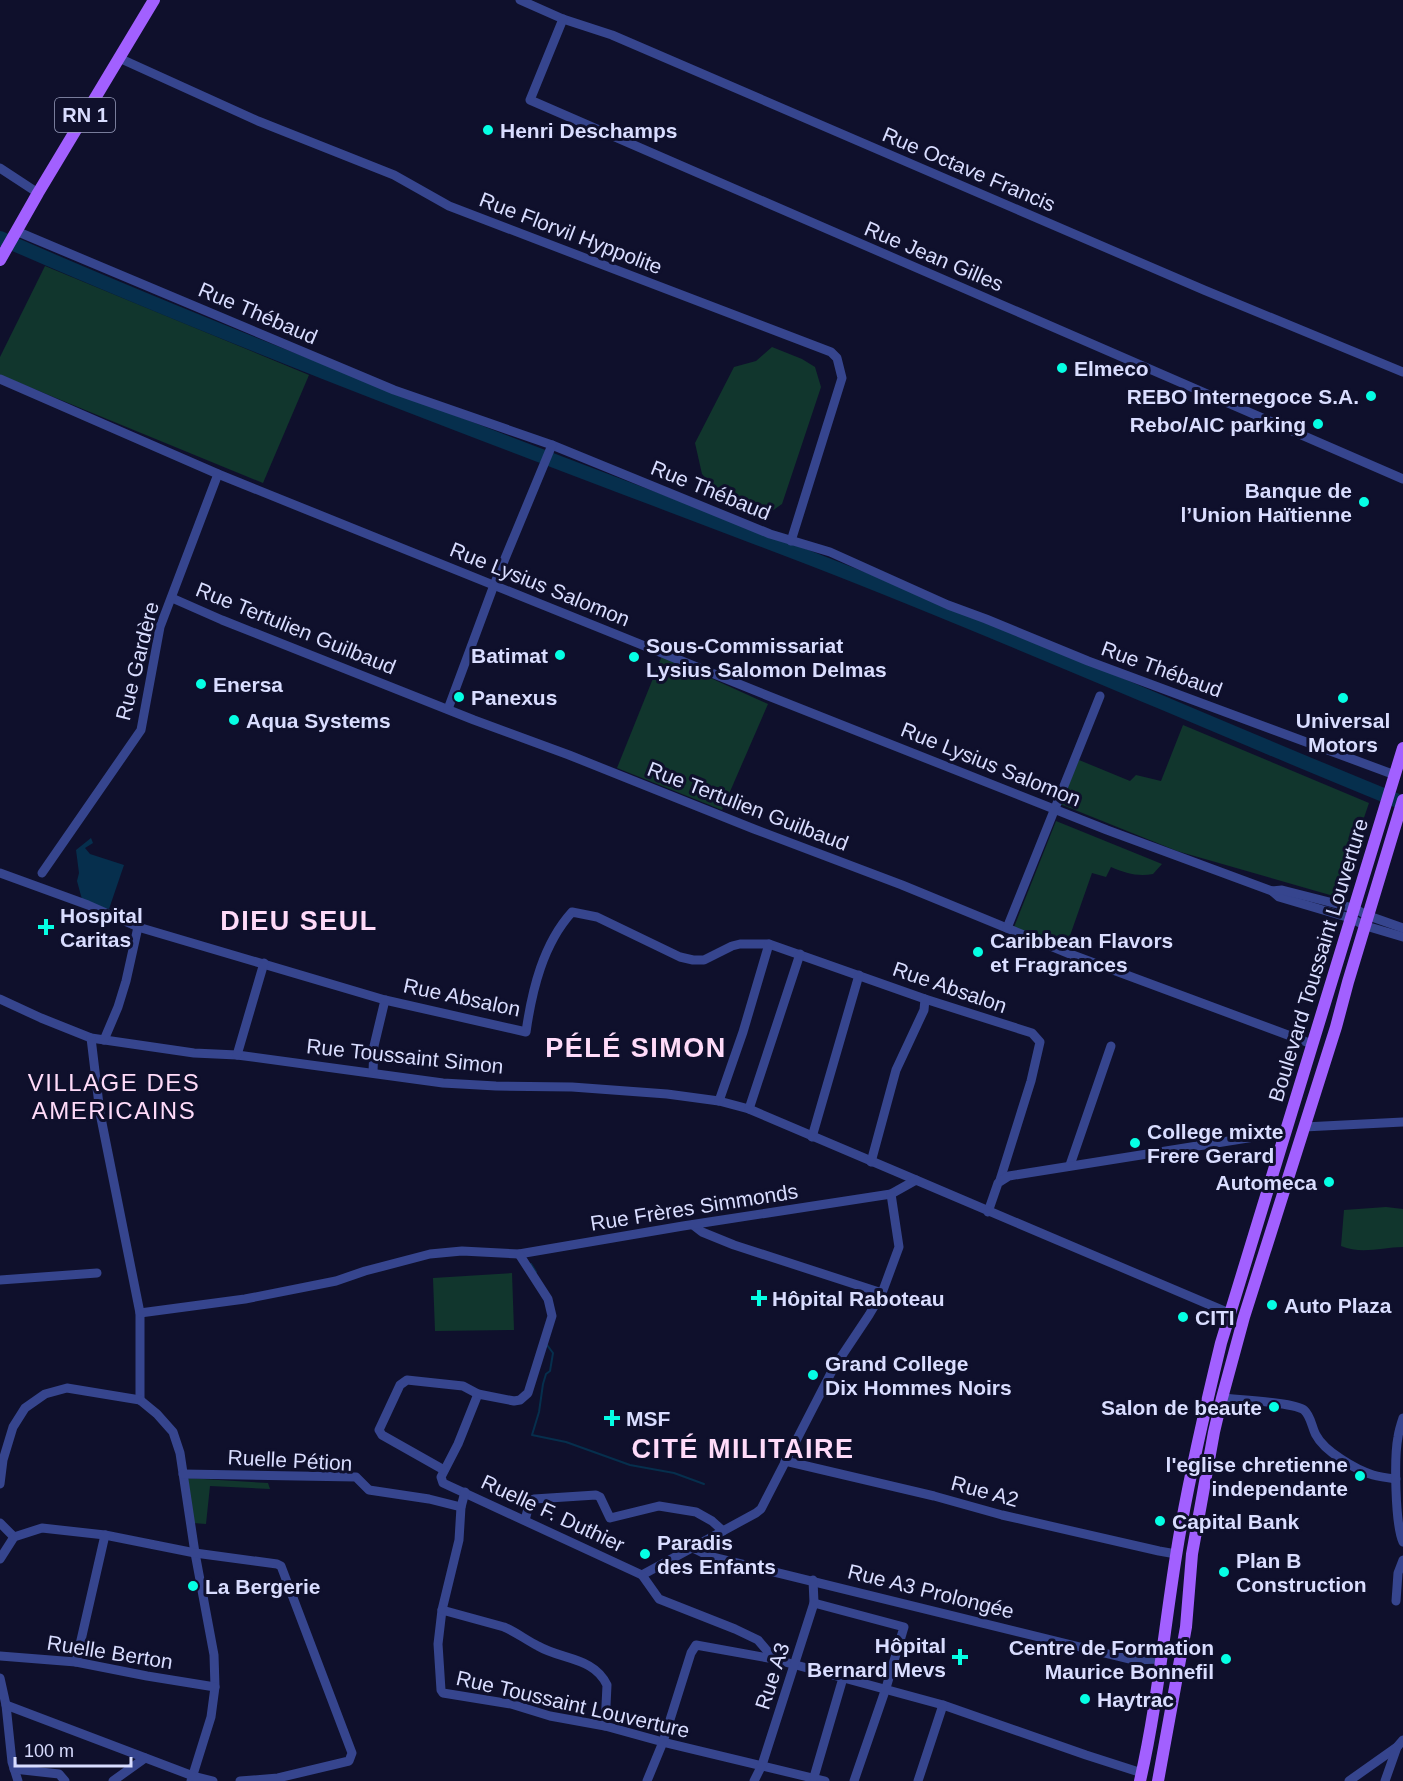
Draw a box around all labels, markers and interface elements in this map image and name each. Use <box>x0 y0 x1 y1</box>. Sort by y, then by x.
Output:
road number: RN 1 <box>55 98 115 132</box>
place label: Henri Deschamps <box>500 119 677 142</box>
street label: Rue Octave Francis <box>879 122 1059 216</box>
marker: Henri Deschamps <box>481 123 495 137</box>
street label: Rue Florvil Hyppolite <box>476 188 666 278</box>
street label: Rue Jean Gilles <box>861 216 1007 296</box>
street label: Rue Thébaud <box>195 278 321 348</box>
place label: Elmeco <box>1074 357 1149 380</box>
marker: Elmeco <box>1055 361 1069 375</box>
place label: REBO Internegoce S.A. <box>1127 385 1359 408</box>
marker: REBO Internegoce S.A. <box>1364 389 1378 403</box>
place label: Rebo/AIC parking <box>1130 413 1306 436</box>
marker: Rebo/AIC parking <box>1311 417 1325 431</box>
street label: Rue Thébaud <box>648 456 774 524</box>
place label: Banque de l’Union Haïtienne <box>1180 479 1352 526</box>
marker: Banque de l’Union Haïtienne <box>1357 495 1371 509</box>
street label: Rue Lysius Salomon <box>447 537 633 631</box>
street label: Rue Tertulien Guilbaud <box>193 577 399 679</box>
street label: Rue Gardère <box>111 599 163 723</box>
place label: Sous-Commissariat Lysius Salomon Delmas <box>646 634 887 681</box>
street label: Rue Thébaud <box>1098 636 1226 702</box>
place label: Batimat <box>471 644 548 667</box>
marker: Batimat <box>553 648 567 662</box>
marker: Sous-Commissariat Lysius Salomon Delmas <box>627 650 641 664</box>
place label: Enersa <box>213 673 283 696</box>
marker: Enersa <box>194 677 208 691</box>
place label: Panexus <box>471 686 557 709</box>
marker: Panexus <box>452 690 466 704</box>
marker: Universal Motors <box>1336 691 1350 705</box>
place label: Aqua Systems <box>246 709 391 732</box>
place label: Universal Motors <box>1296 709 1390 756</box>
marker: Aqua Systems <box>227 713 241 727</box>
street label: Rue Lysius Salomon <box>898 717 1084 811</box>
street label: Rue Tertulien Guilbaud <box>644 757 852 855</box>
street label: Boulevard Toussaint Louverture <box>1264 816 1372 1104</box>
place label: Hospital Caritas <box>60 904 143 951</box>
district label: DIEU SEUL <box>220 906 378 936</box>
marker: Hospital Caritas <box>37 918 55 936</box>
place label: Caribbean Flavors et Fragrances <box>990 929 1173 976</box>
marker: Caribbean Flavors et Fragrances <box>971 945 985 959</box>
street label: Rue Absalon <box>890 957 1010 1017</box>
street label: Rue Absalon <box>401 973 523 1021</box>
district label: PÉLÉ SIMON <box>545 1032 727 1063</box>
street label: Rue Toussaint Simon <box>305 1034 505 1078</box>
district label: VILLAGE DES AMERICAINS <box>28 1069 200 1124</box>
place label: College mixte Frere Gerard <box>1147 1120 1284 1167</box>
marker: College mixte Frere Gerard <box>1128 1136 1142 1150</box>
place label: Automeca <box>1215 1171 1317 1194</box>
marker: Automeca <box>1322 1175 1336 1189</box>
street label: Rue Frères Simmonds <box>588 1179 800 1235</box>
place label: Hôpital Raboteau <box>772 1287 945 1310</box>
marker: Hôpital Raboteau <box>750 1289 768 1307</box>
place label: Auto Plaza <box>1284 1294 1392 1317</box>
marker: Auto Plaza <box>1265 1298 1279 1312</box>
place label: CITI <box>1195 1306 1235 1329</box>
marker: CITI <box>1176 1310 1190 1324</box>
place label: Grand College Dix Hommes Noirs <box>825 1352 1012 1399</box>
marker: Grand College Dix Hommes Noirs <box>806 1368 820 1382</box>
place label: Salon de beaute <box>1101 1396 1262 1419</box>
marker: Salon de beaute <box>1267 1400 1281 1414</box>
place label: MSF <box>626 1407 671 1430</box>
marker: MSF <box>603 1409 621 1427</box>
district label: CITÉ MILITAIRE <box>632 1433 855 1464</box>
street label: Ruelle Pétion <box>227 1445 353 1475</box>
place label: l'eglise chretienne independante <box>1166 1453 1348 1500</box>
marker: l'eglise chretienne independante <box>1353 1469 1367 1483</box>
street label: Ruelle F. Duthier <box>478 1470 628 1556</box>
street label: Rue A2 <box>949 1471 1021 1511</box>
place label: Capital Bank <box>1172 1510 1300 1533</box>
marker: Capital Bank <box>1153 1514 1167 1528</box>
place label: Paradis des Enfants <box>657 1531 776 1578</box>
marker: Paradis des Enfants <box>638 1547 652 1561</box>
place label: Plan B Construction <box>1236 1549 1367 1596</box>
street label: Rue A3 Prolongée <box>846 1559 1016 1623</box>
marker: Plan B Construction <box>1217 1565 1231 1579</box>
place label: La Bergerie <box>205 1575 321 1598</box>
marker: La Bergerie <box>186 1579 200 1593</box>
street label: Ruelle Berton <box>45 1631 175 1673</box>
place label: Hôpital Bernard Mevs <box>807 1634 946 1681</box>
place label: Centre de Formation Maurice Bonnefil <box>1009 1636 1214 1683</box>
street label: Rue A3 <box>750 1640 794 1712</box>
marker: Hôpital Bernard Mevs <box>951 1648 969 1666</box>
marker: Centre de Formation Maurice Bonnefil <box>1219 1652 1233 1666</box>
street label: Rue Toussaint Louverture <box>454 1666 692 1742</box>
place label: Haytrac <box>1097 1688 1174 1711</box>
marker: Haytrac <box>1078 1692 1092 1706</box>
scale bar <box>15 1730 130 1768</box>
text: 100 m <box>24 1741 74 1761</box>

